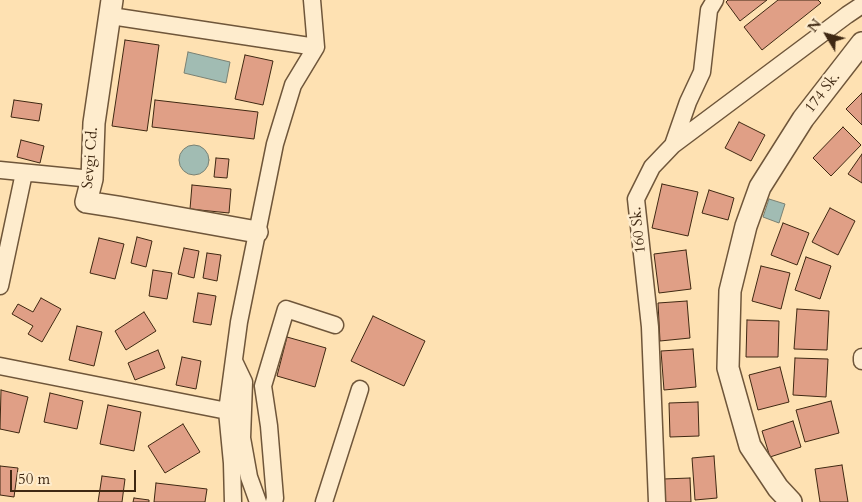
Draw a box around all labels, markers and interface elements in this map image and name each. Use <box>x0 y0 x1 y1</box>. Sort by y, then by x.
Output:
north arrow <box>802 10 852 60</box>
text: N <box>803 15 826 36</box>
street label: 174 Sk. <box>802 69 844 117</box>
street label: Sevgi Cd. <box>79 126 103 190</box>
street label: 160 Sk. <box>628 206 650 254</box>
scale bar <box>12 460 139 492</box>
text: 50 m <box>18 469 50 489</box>

